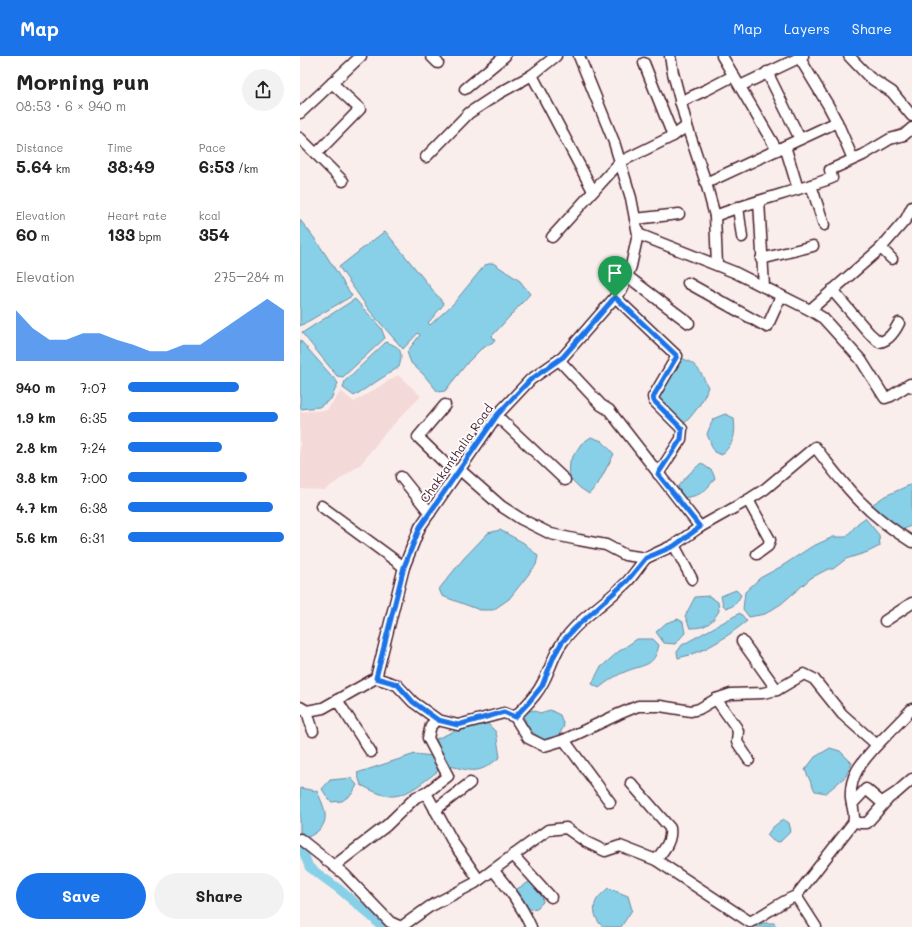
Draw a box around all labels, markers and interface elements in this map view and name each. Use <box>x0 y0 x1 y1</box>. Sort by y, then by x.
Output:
text: Map <box>20 16 59 41</box>
text: Map <box>733 19 762 38</box>
text: Layers <box>784 19 830 38</box>
text: Share <box>852 19 892 38</box>
text: Morning run <box>16 67 149 96</box>
button: share <box>242 69 284 111</box>
text: 08:53 · 6 × 940 m <box>16 97 126 114</box>
text: Distance <box>16 140 63 155</box>
text: Time <box>107 140 132 155</box>
text: Pace <box>199 140 226 155</box>
text: 5.64 <box>16 155 52 177</box>
text: 38:49 <box>107 155 154 177</box>
text: 6:53 <box>199 155 234 177</box>
text: km <box>52 161 70 176</box>
text: /km <box>234 161 258 176</box>
text: Elevation <box>16 208 65 223</box>
text: Heart rate <box>107 208 167 223</box>
text: kcal <box>199 208 221 223</box>
text: 60 <box>16 223 37 245</box>
text: 133 <box>107 223 135 245</box>
text: 354 <box>199 223 230 245</box>
text: m <box>37 229 50 244</box>
text: bpm <box>135 229 161 244</box>
pin <box>598 256 632 297</box>
icon: arrive <box>604 262 626 284</box>
text: Elevation <box>16 268 74 285</box>
text: 275–284 m <box>214 268 284 285</box>
text: 940 m <box>16 379 55 396</box>
text: 7:07 <box>80 379 107 396</box>
street label: Chakkanthalia Road <box>416 400 496 506</box>
text: 1.9 km <box>16 409 56 426</box>
text: 6:35 <box>80 409 107 426</box>
text: 2.8 km <box>16 439 57 456</box>
text: 7:24 <box>80 439 106 456</box>
text: 3.8 km <box>16 469 58 486</box>
text: 7:00 <box>80 469 107 486</box>
text: 4.7 km <box>16 499 58 516</box>
text: 6:38 <box>80 499 107 516</box>
text: 5.6 km <box>16 529 57 546</box>
text: 6:31 <box>80 529 105 546</box>
button: Save <box>16 873 146 919</box>
button: Share <box>154 873 284 919</box>

